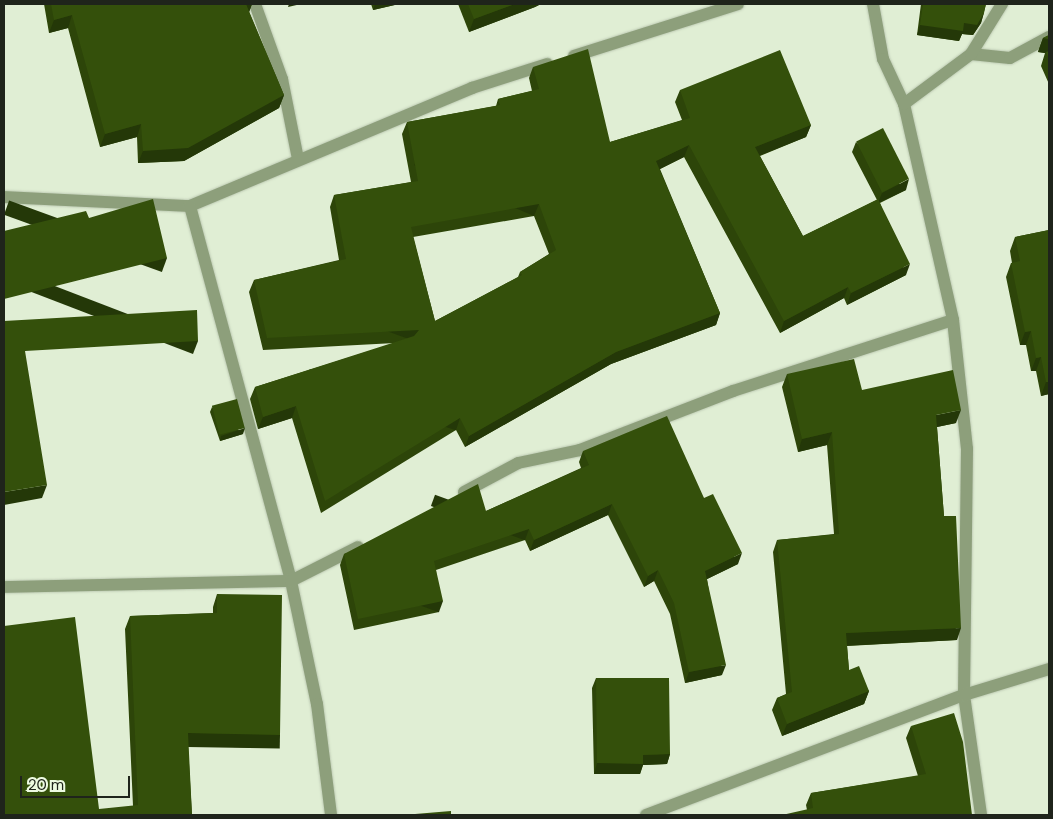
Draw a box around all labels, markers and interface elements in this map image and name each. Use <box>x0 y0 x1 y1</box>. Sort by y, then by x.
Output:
scale bar <box>22 766 132 798</box>
text: 20 m <box>28 775 64 795</box>

